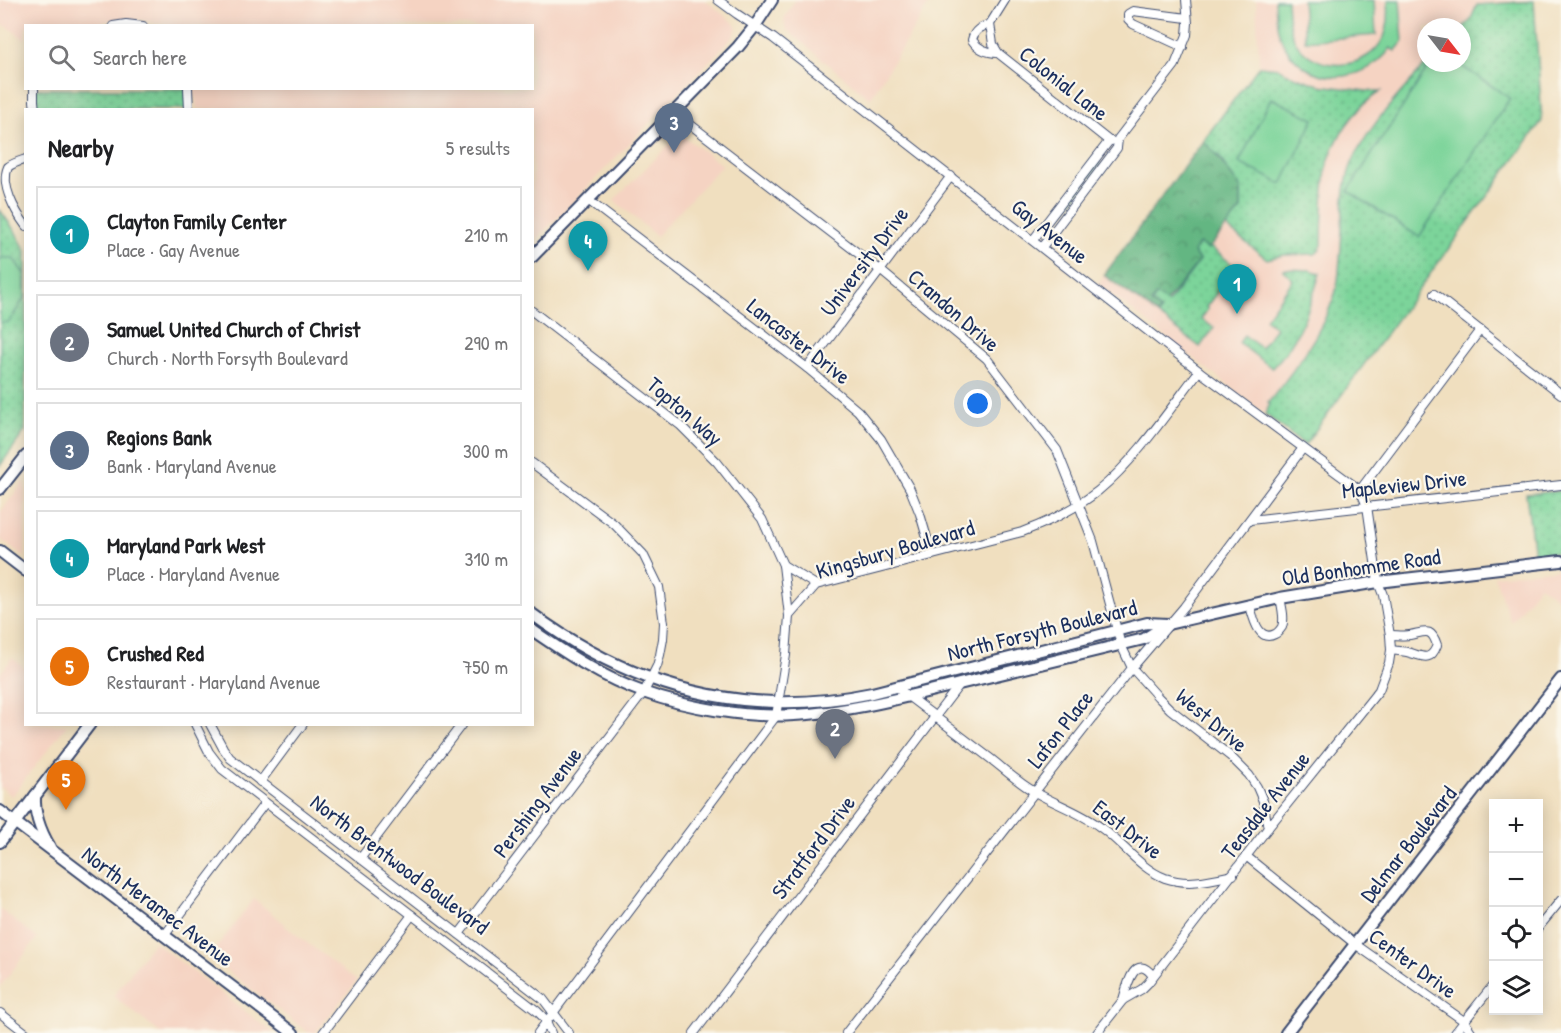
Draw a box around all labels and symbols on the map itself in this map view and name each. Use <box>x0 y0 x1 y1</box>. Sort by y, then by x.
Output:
north arrow <box>1417 18 1471 72</box>
street label: Colonial Lane <box>1013 39 1115 127</box>
pin: 3 <box>654 104 694 153</box>
street label: Gay Avenue <box>1006 192 1095 270</box>
street label: University Drive <box>813 200 915 322</box>
pin: 4 <box>568 222 608 271</box>
street label: Crandon Drive <box>902 262 1007 359</box>
pin: 1 <box>1218 264 1256 314</box>
street label: Lancaster Drive <box>741 291 857 391</box>
street label: Topton Way <box>641 370 729 452</box>
your location <box>963 389 992 418</box>
street label: Mapleview Drive <box>1340 463 1468 505</box>
street label: Kingsbury Boulevard <box>812 512 978 586</box>
street label: Old Bonhomme Road <box>1280 541 1443 593</box>
street label: North Forsyth Boulevard <box>944 592 1140 668</box>
street label: West Drive <box>1170 681 1254 759</box>
street label: Lafon Place <box>1020 684 1100 774</box>
pin: 2 <box>816 710 854 759</box>
street label: Pershing Avenue <box>486 740 589 863</box>
street label: Teasdale Avenue <box>1214 745 1317 865</box>
pin: 5 <box>46 760 86 810</box>
street label: Delmar Boulevard <box>1353 779 1463 908</box>
street label: North Brentwood Boulevard <box>305 787 496 941</box>
street label: Stratford Drive <box>764 789 862 905</box>
street label: East Drive <box>1087 792 1169 866</box>
street label: North Meramec Avenue <box>76 839 240 973</box>
street label: Center Drive <box>1363 921 1463 1005</box>

